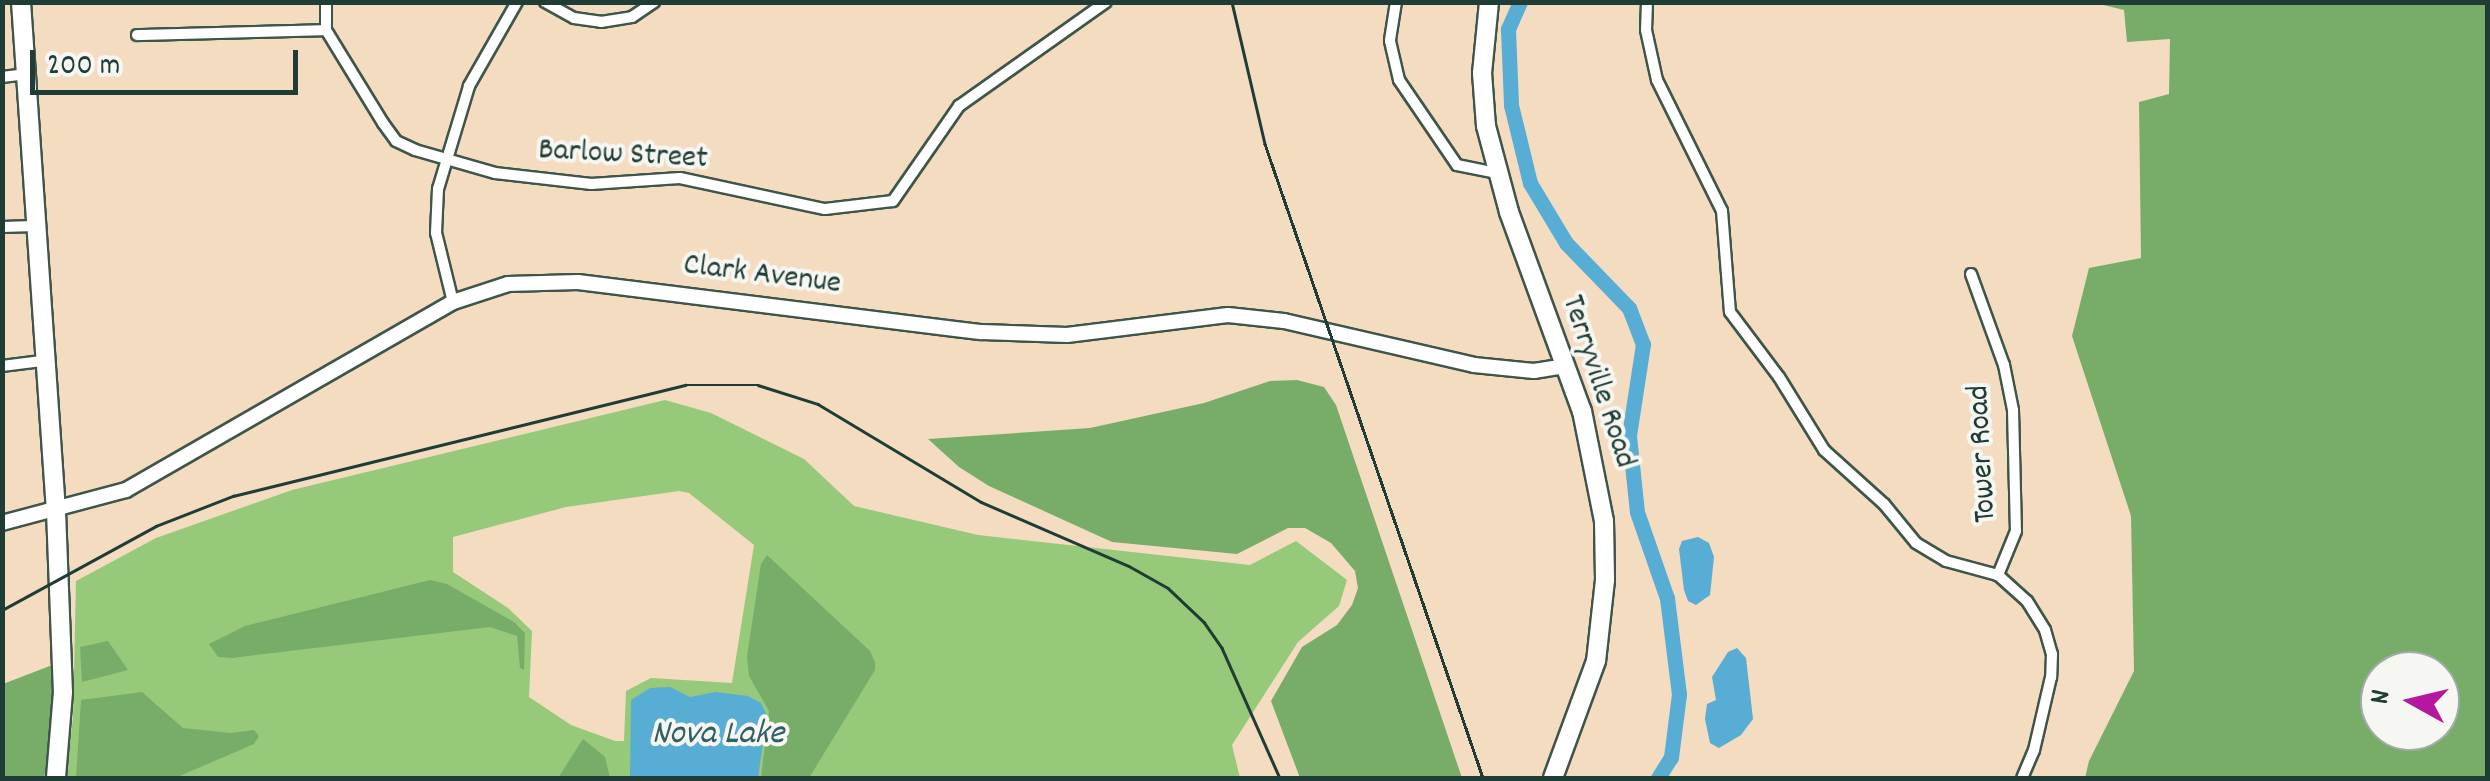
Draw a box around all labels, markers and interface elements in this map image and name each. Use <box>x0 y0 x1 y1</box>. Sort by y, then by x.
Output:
scale bar <box>35 30 302 92</box>
text: 200 m <box>47 46 120 89</box>
street label: Barlow Street <box>537 132 709 180</box>
street label: Clark Avenue <box>681 247 843 305</box>
street label: Terryville Road <box>1551 291 1643 473</box>
street label: Tower Road <box>1961 384 2007 524</box>
north arrow <box>2360 651 2460 751</box>
text: N <box>2362 687 2403 707</box>
water label: Nova Lake <box>652 714 784 756</box>

